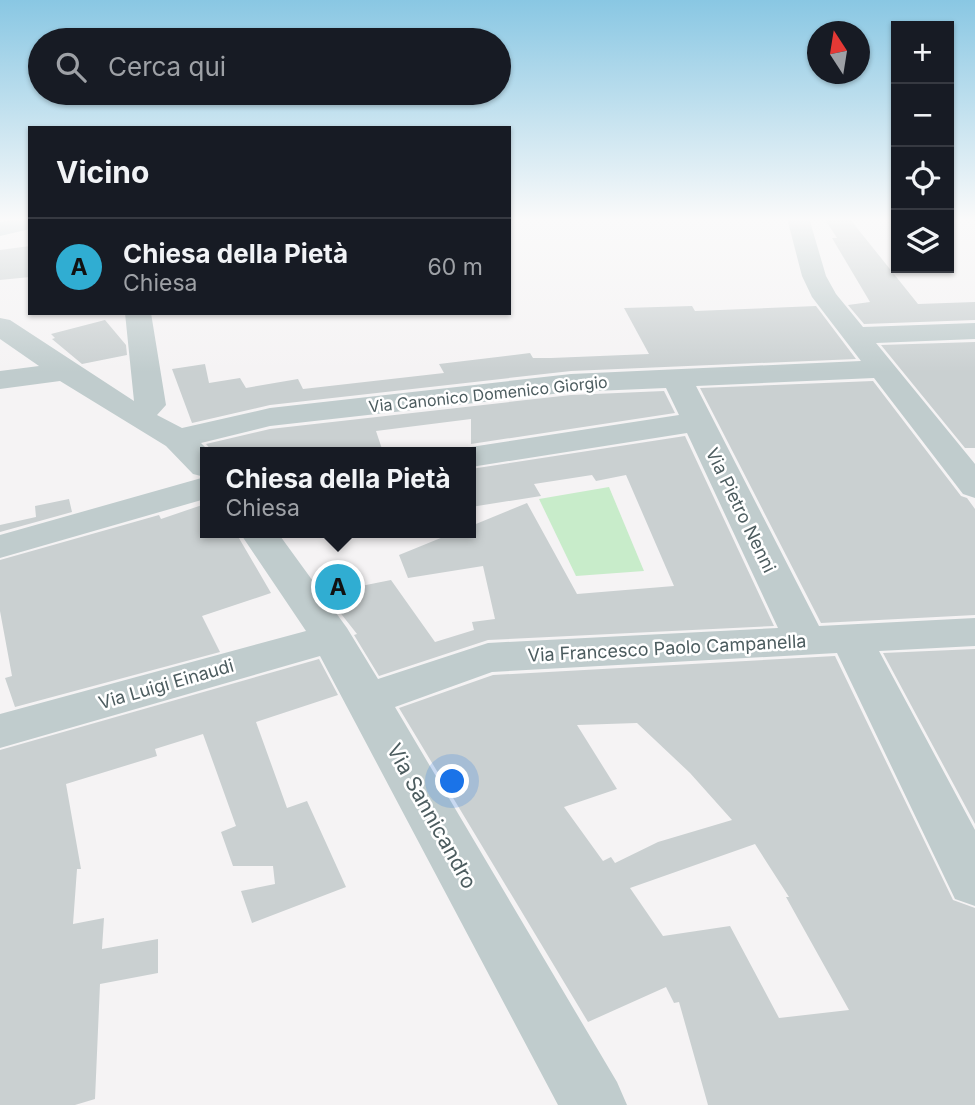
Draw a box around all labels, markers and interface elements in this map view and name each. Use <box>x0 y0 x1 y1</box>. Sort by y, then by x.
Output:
north arrow <box>807 21 870 84</box>
map controls <box>891 21 954 273</box>
button: + <box>891 21 954 84</box>
search box <box>28 28 511 105</box>
icon: search <box>52 48 90 86</box>
text: Cerca qui <box>108 51 226 82</box>
button: − <box>891 84 954 147</box>
button: locate <box>891 147 954 210</box>
text: Vicino <box>56 154 149 190</box>
button: layers <box>891 210 954 273</box>
text: Chiesa della Pietà <box>123 238 348 269</box>
text: A <box>70 253 88 281</box>
text: 60 m <box>428 253 483 281</box>
text: Chiesa <box>123 269 197 297</box>
street label: Via Canonico Domenico Giorgio <box>368 372 608 416</box>
street label: Via Pietro Nenni <box>702 444 780 576</box>
popup <box>200 447 476 538</box>
text: Chiesa della Pietà <box>225 463 451 494</box>
text: Chiesa <box>225 494 300 522</box>
pin: A <box>315 561 361 613</box>
street label: Via Francesco Paolo Campanella <box>527 630 807 666</box>
street label: Via Luigi Einaudi <box>96 655 236 713</box>
street label: Via Sannicandro <box>382 739 482 893</box>
your location <box>435 764 469 798</box>

